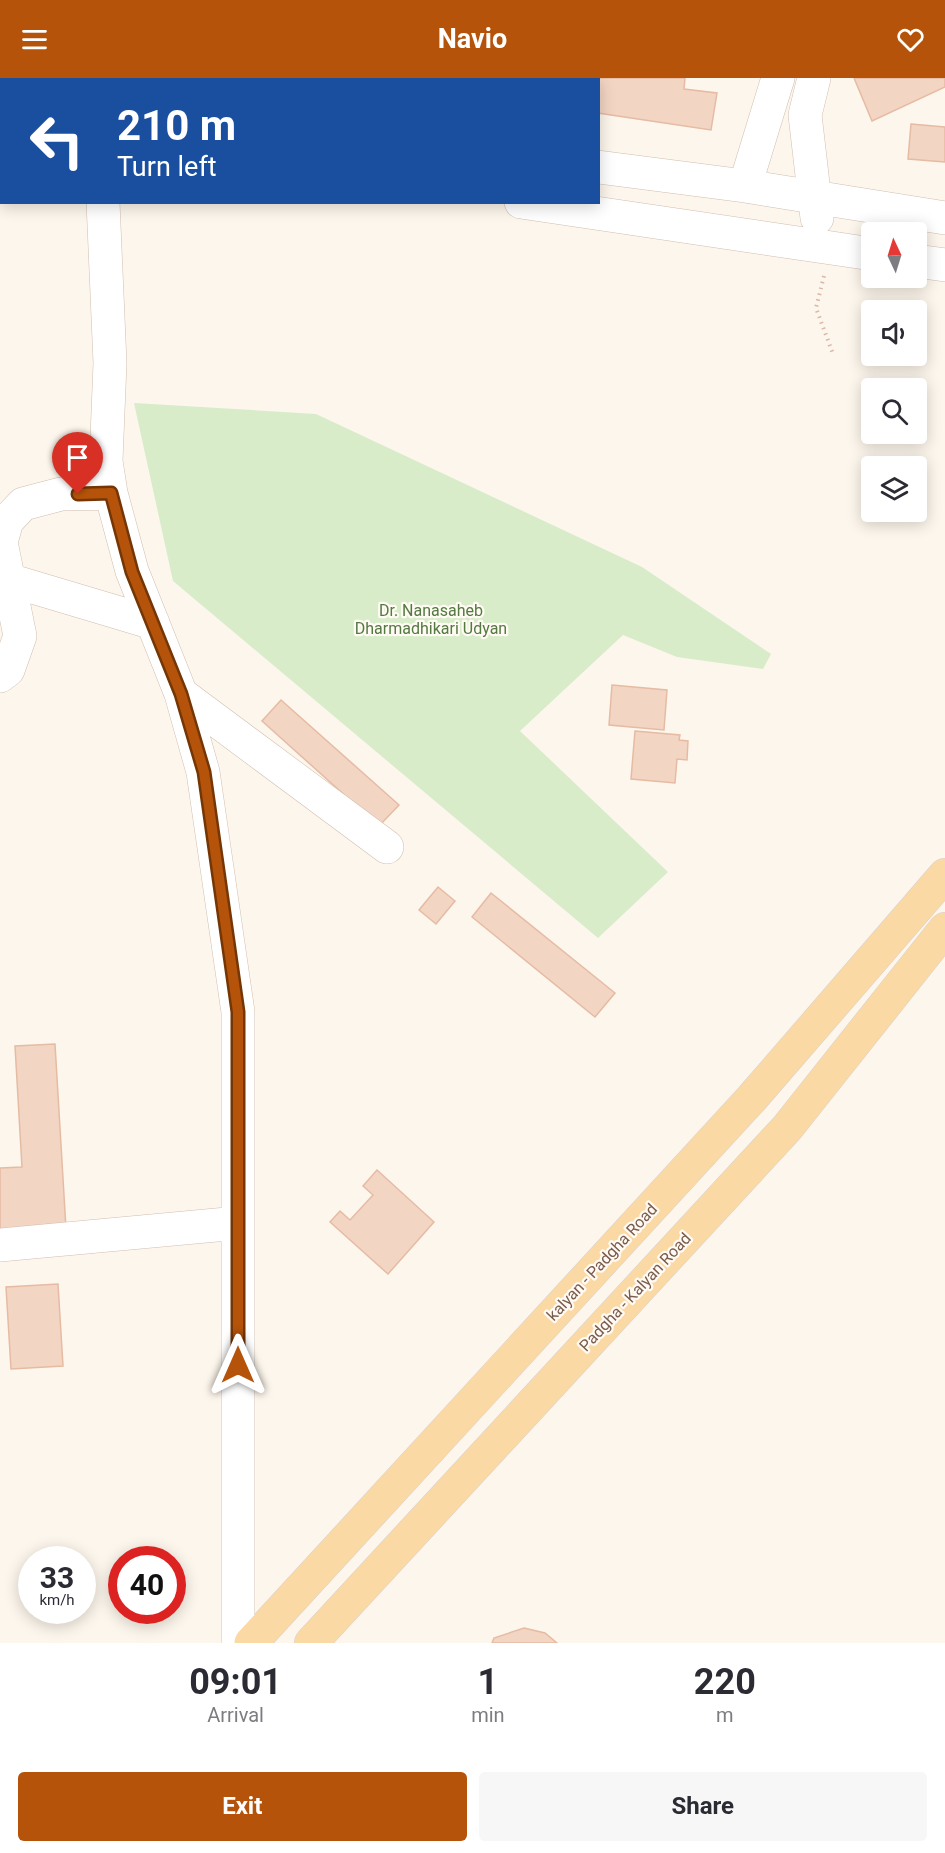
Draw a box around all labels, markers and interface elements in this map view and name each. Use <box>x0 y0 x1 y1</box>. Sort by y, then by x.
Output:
icon: menu <box>18 23 51 56</box>
text: Navio <box>438 23 507 55</box>
icon: heart <box>894 23 927 56</box>
text: 210 m <box>117 101 236 150</box>
icon: left <box>18 102 96 180</box>
text: Turn left <box>117 151 217 183</box>
north arrow <box>861 222 927 288</box>
map controls <box>861 222 927 522</box>
button: sound <box>861 300 927 366</box>
button: search <box>861 378 927 444</box>
pin <box>52 432 103 494</box>
icon: arrive <box>61 441 94 474</box>
button: layers <box>861 456 927 522</box>
park label: Dr. Nanasaheb Dharmadhikari Udyan <box>355 601 507 638</box>
street label: kalyan - Padgha Road <box>543 1200 661 1324</box>
street label: Padgha - Kalyan Road <box>575 1229 695 1355</box>
position arrow <box>206 1333 270 1397</box>
speed limit sign: 40 <box>108 1546 186 1624</box>
text: 33 <box>40 1560 74 1595</box>
text: km/h <box>39 1591 75 1609</box>
text: 09:01 <box>189 1661 282 1703</box>
text: 1 <box>478 1661 498 1703</box>
text: 220 <box>694 1661 756 1703</box>
text: Arrival <box>207 1703 264 1727</box>
text: min <box>471 1703 505 1727</box>
text: m <box>716 1703 734 1727</box>
button: Exit <box>18 1772 467 1841</box>
button: Share <box>479 1772 927 1841</box>

